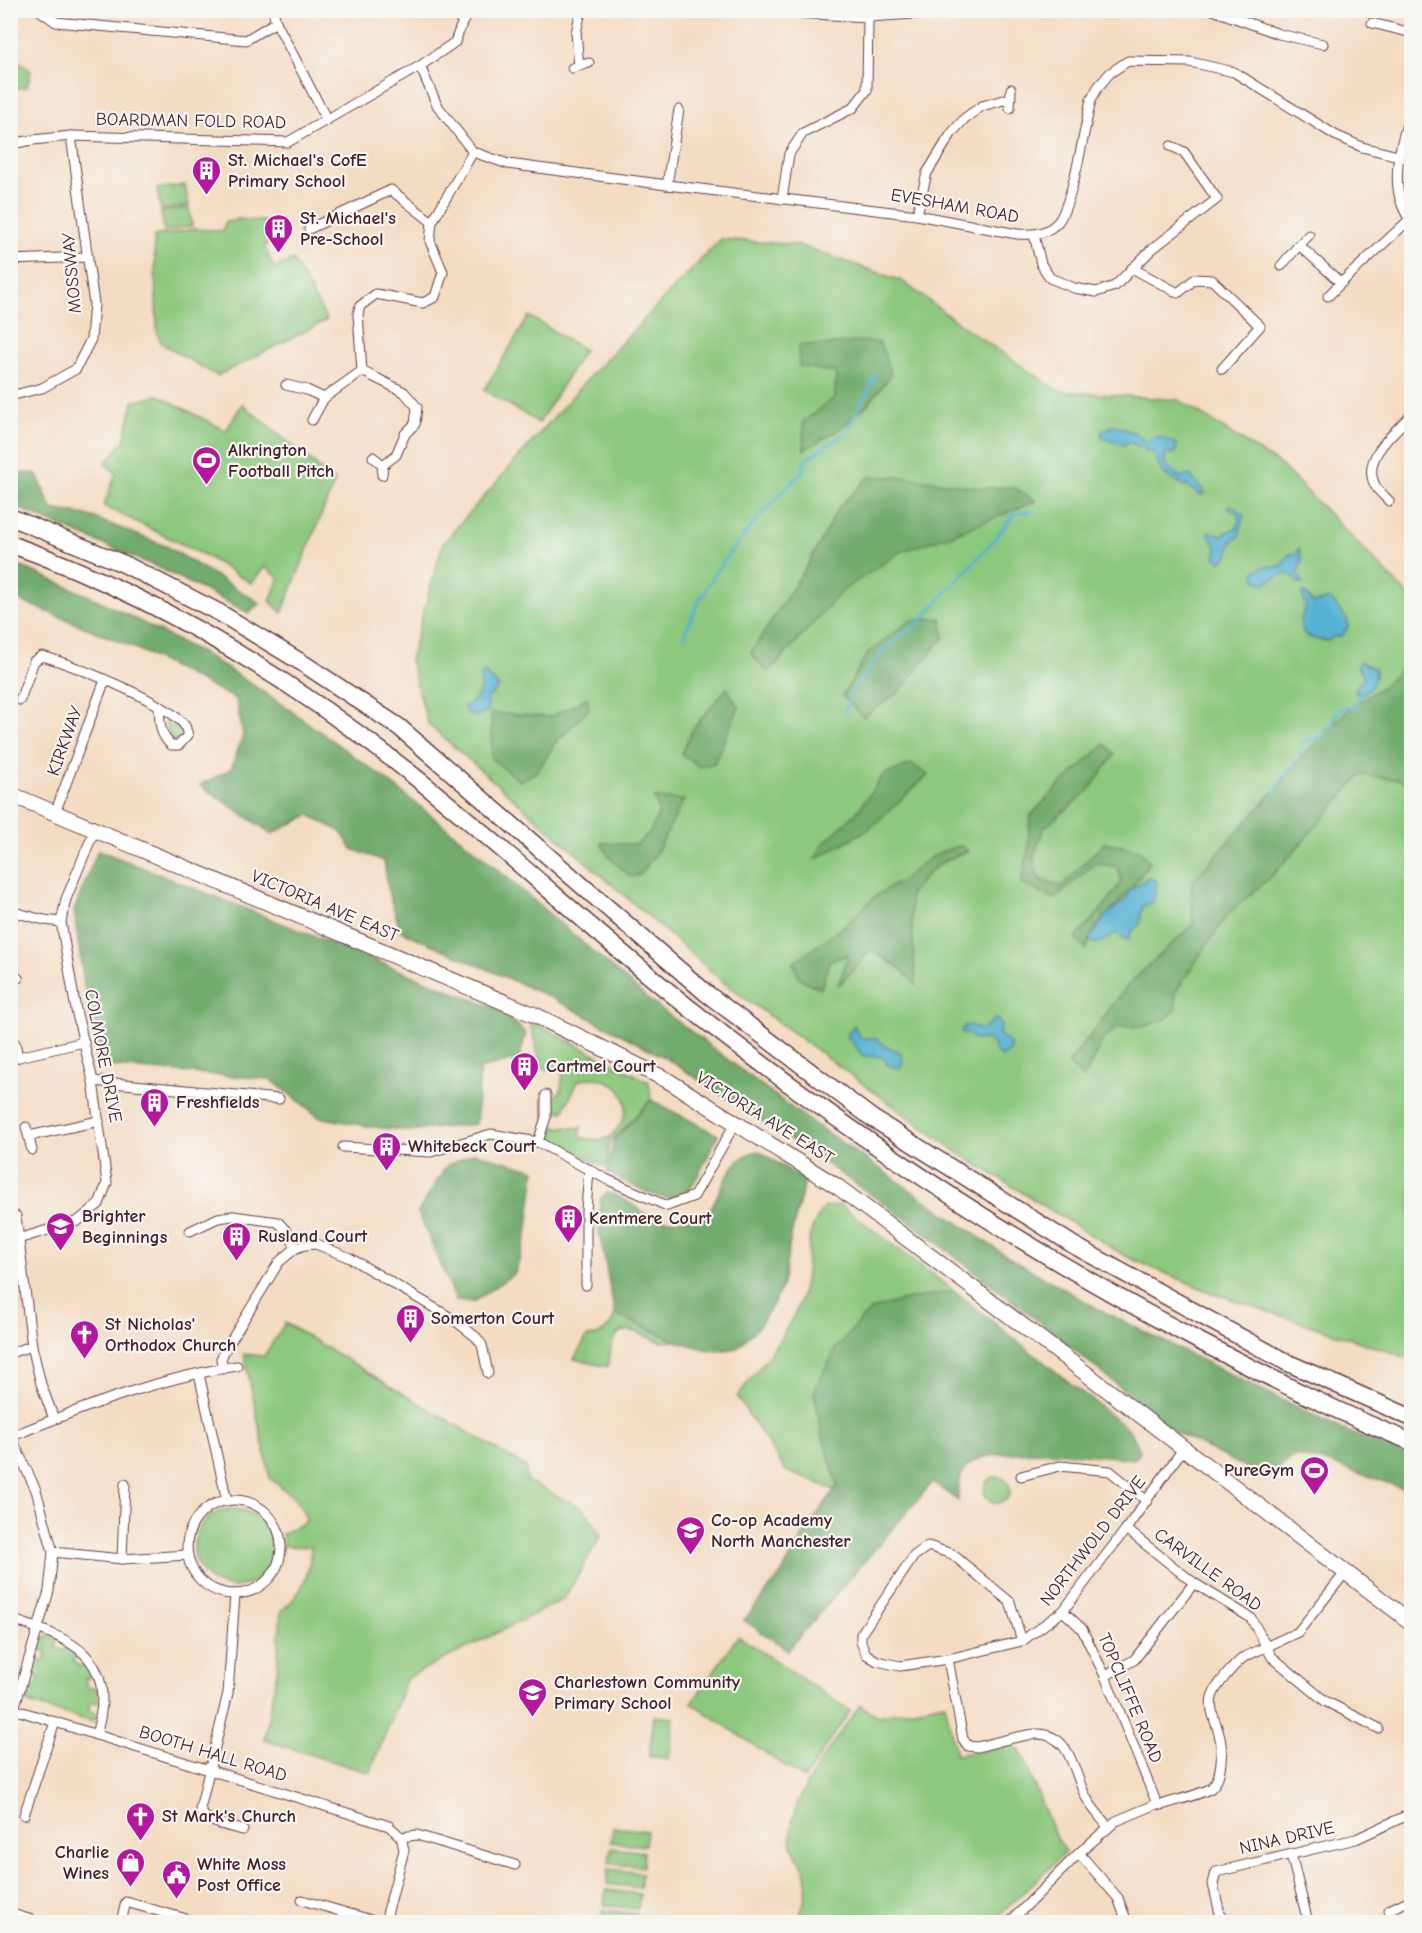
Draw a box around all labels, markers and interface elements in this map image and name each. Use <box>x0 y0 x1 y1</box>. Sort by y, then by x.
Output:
street label: BOARDMAN FOLD ROAD <box>96 109 286 133</box>
place label: St. Michael's CofE Primary School <box>228 150 367 192</box>
building icon: St. Michael's CofE Primary School <box>191 154 223 196</box>
street label: EVESHAM ROAD <box>889 184 1021 228</box>
place label: St. Michael's Pre-School <box>300 208 396 250</box>
building icon: St. Michael's Pre-School <box>263 212 295 254</box>
street label: MOSSWAY <box>58 231 86 314</box>
place label: Alkrington Football Pitch <box>228 440 334 482</box>
sports icon: Alkrington Football Pitch <box>191 444 223 486</box>
street label: KIRKWAY <box>43 703 87 779</box>
street label: VICTORIA AVE EAST <box>248 865 403 947</box>
street label: COLMORE DRIVE <box>80 988 126 1125</box>
building icon: Cartmel Court <box>509 1050 541 1092</box>
place label: Cartmel Court <box>546 1056 657 1077</box>
street label: VICTORIA AVE EAST <box>692 1067 838 1169</box>
building icon: Freshfields <box>139 1086 171 1128</box>
place label: Freshfields <box>176 1092 260 1113</box>
building icon: Whitebeck Court <box>371 1130 403 1172</box>
place label: Whitebeck Court <box>408 1136 537 1157</box>
building icon: Kentmere Court <box>552 1202 584 1244</box>
place label: Brighter Beginnings <box>82 1206 168 1248</box>
place label: Kentmere Court <box>589 1208 712 1229</box>
school or university icon: Brighter Beginnings <box>45 1210 77 1252</box>
building icon: Rusland Court <box>221 1220 253 1262</box>
place label: Rusland Court <box>258 1226 368 1247</box>
building icon: Somerton Court <box>394 1302 426 1344</box>
place label: Somerton Court <box>431 1308 555 1329</box>
place label: St Nicholas' Orthodox Church <box>105 1314 236 1356</box>
church icon: St Nicholas' Orthodox Church <box>68 1318 100 1360</box>
sports icon: PureGym <box>1299 1454 1331 1496</box>
place label: PureGym <box>1224 1460 1294 1481</box>
street label: NORTHWOLD DRIVE <box>1036 1472 1150 1610</box>
place label: Co-op Academy North Manchester <box>711 1510 851 1552</box>
school or university icon: Co-op Academy North Manchester <box>674 1514 706 1556</box>
street label: CARVILLE ROAD <box>1150 1524 1266 1616</box>
street label: TOPCLIFFE ROAD <box>1093 1630 1167 1766</box>
place label: Charlestown Community Primary School <box>554 1672 741 1714</box>
school or university icon: Charlestown Community Primary School <box>517 1676 549 1718</box>
street label: BOOTH HALL ROAD <box>137 1722 289 1786</box>
church icon: St Mark's Church <box>125 1800 157 1842</box>
place label: St Mark's Church <box>162 1806 296 1827</box>
street label: NINA DRIVE <box>1237 1817 1337 1859</box>
place label: Charlie Wines <box>55 1842 109 1884</box>
shop icon: Charlie Wines <box>114 1846 146 1888</box>
place label: White Moss Post Office <box>197 1854 286 1896</box>
public building icon: White Moss Post Office <box>160 1858 192 1900</box>

